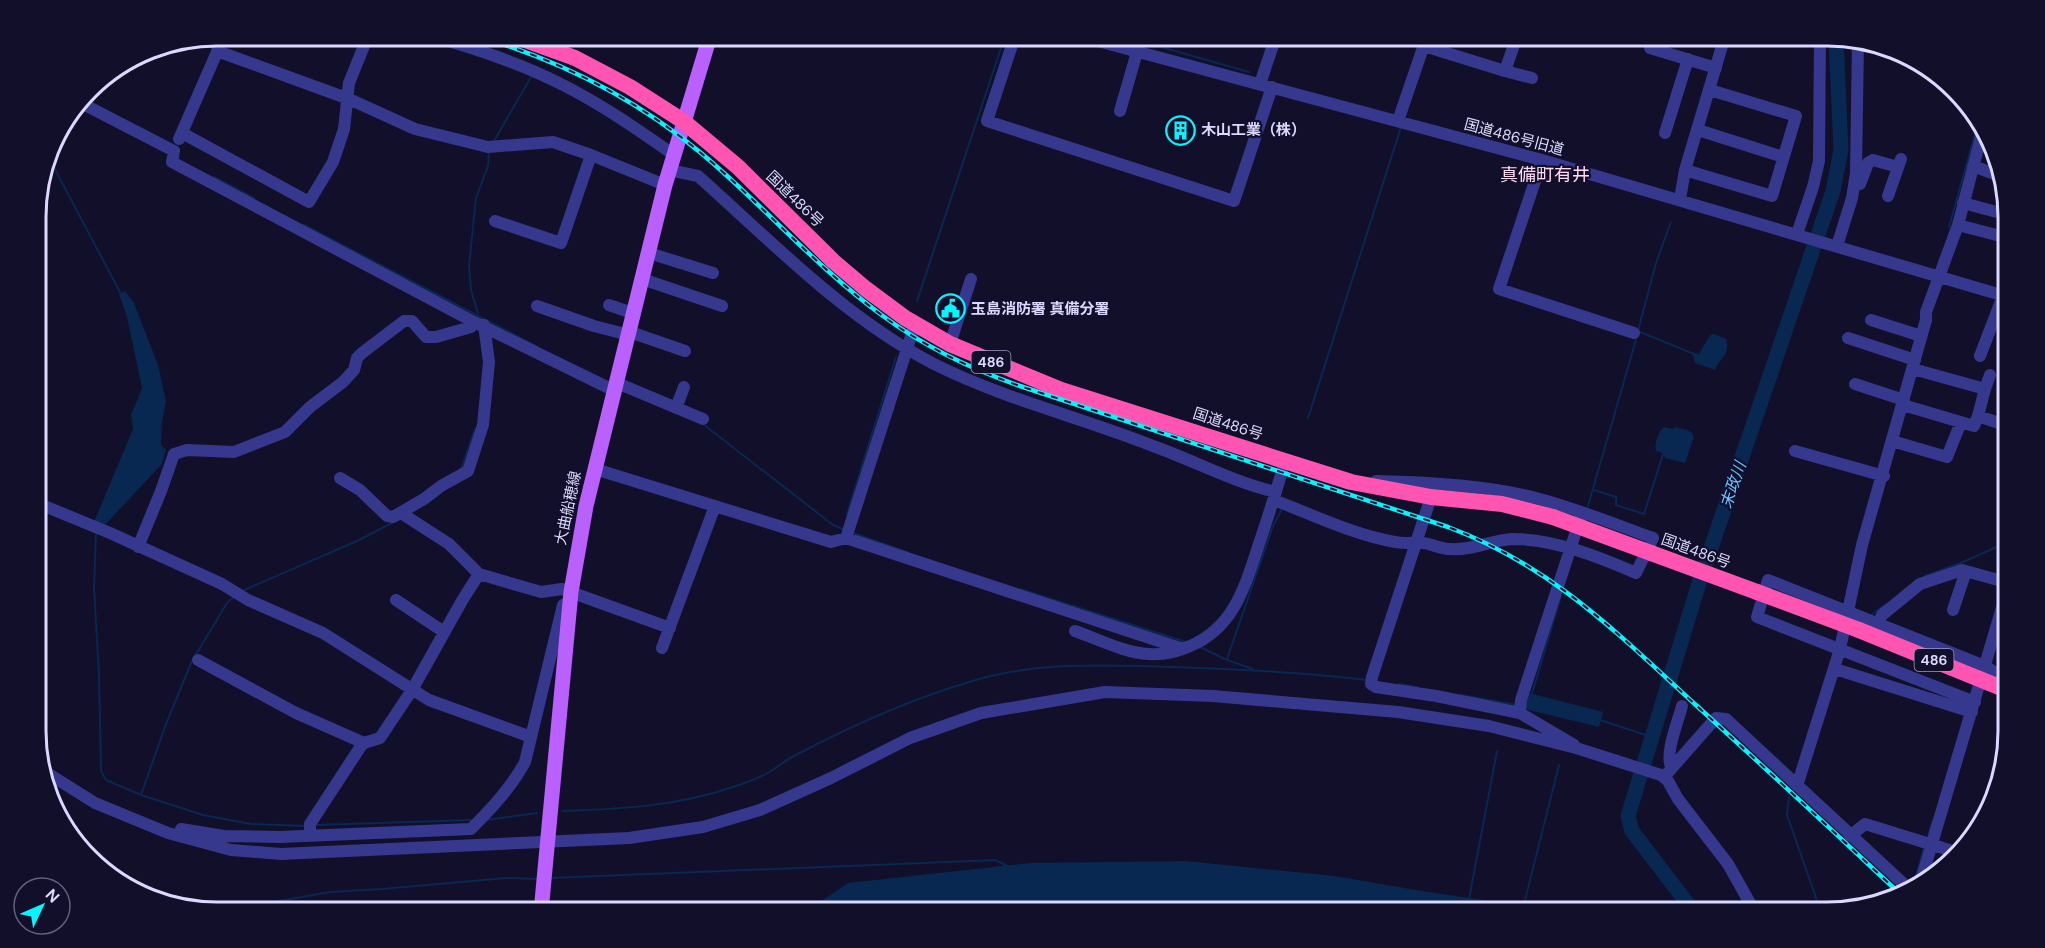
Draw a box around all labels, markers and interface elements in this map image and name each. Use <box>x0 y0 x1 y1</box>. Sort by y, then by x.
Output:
building icon: 木山工業（株） <box>1164 114 1196 146</box>
street label: 国道486号旧道 <box>1462 114 1566 160</box>
place label: 木山工業（株） <box>1201 120 1306 140</box>
district label: 真備町有井 <box>1500 163 1590 187</box>
street label: 国道486号 <box>762 167 828 231</box>
public building icon: 玉島消防署 真備分署 <box>934 293 966 325</box>
place label: 玉島消防署 真備分署 <box>971 299 1110 319</box>
road number: 486 <box>972 351 1010 373</box>
street label: 国道486号 <box>1190 403 1266 445</box>
water label: 末政川 <box>1715 457 1751 511</box>
street label: 大曲船穂線 <box>550 469 586 547</box>
street label: 国道486号 <box>1658 529 1734 573</box>
road number: 486 <box>1914 649 1954 671</box>
north arrow <box>12 876 72 936</box>
text: N <box>41 884 64 907</box>

